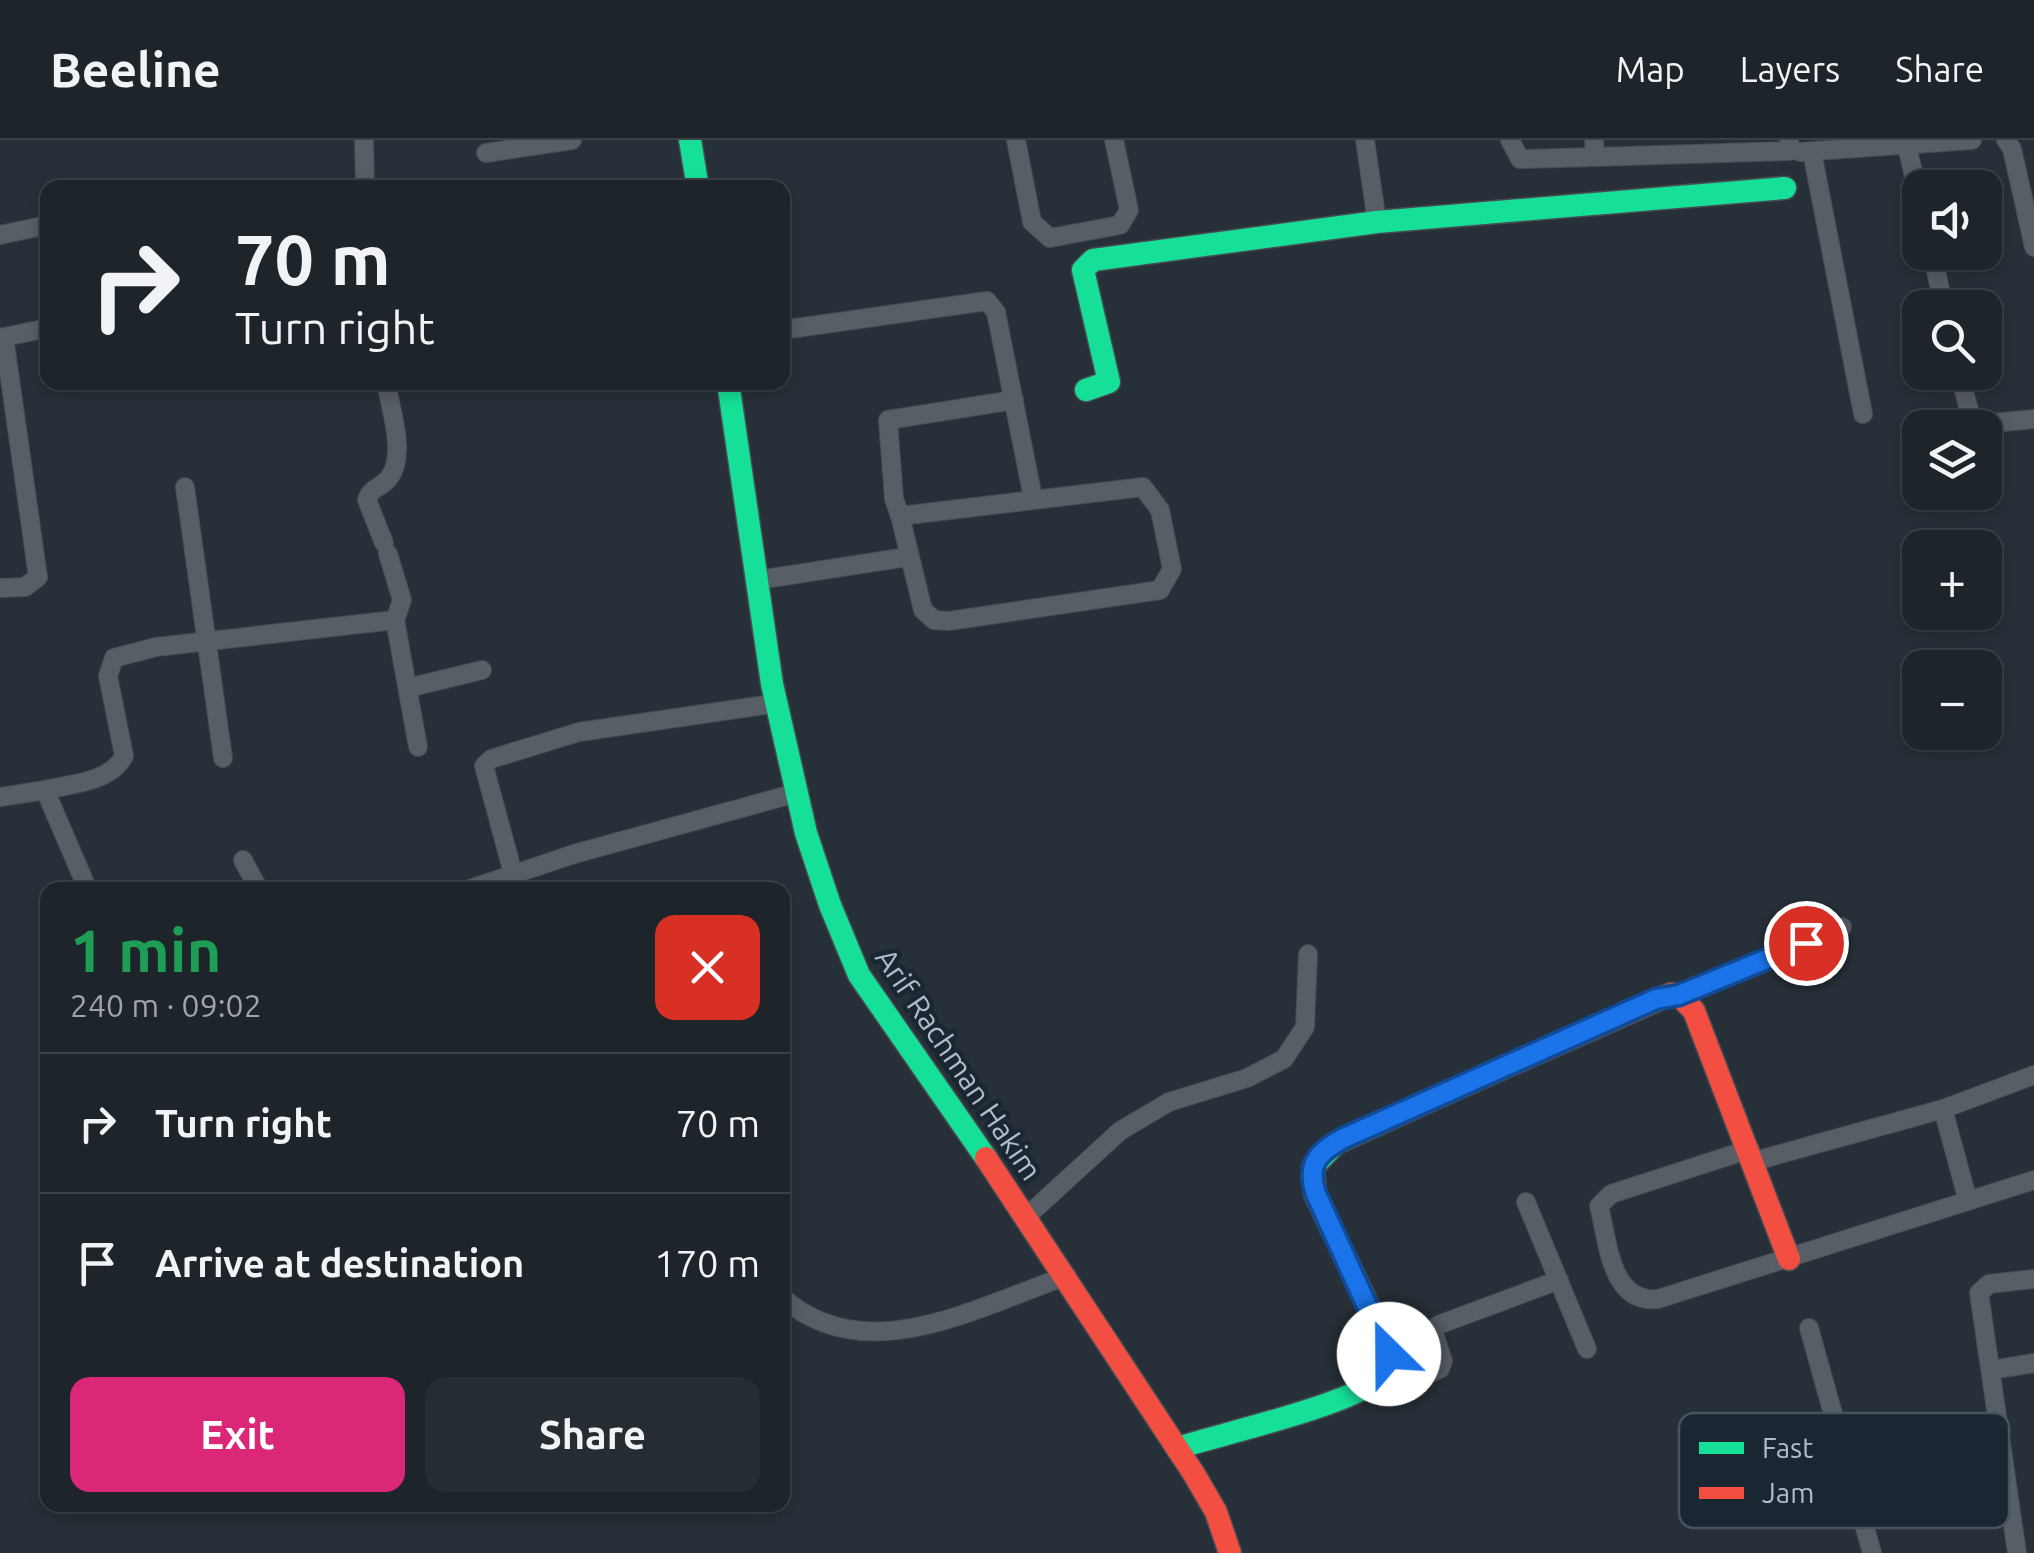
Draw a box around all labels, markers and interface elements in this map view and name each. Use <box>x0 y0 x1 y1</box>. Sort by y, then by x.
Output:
text: Beeline <box>50 42 221 96</box>
text: Map <box>1616 49 1685 89</box>
text: Layers <box>1740 49 1840 89</box>
text: Share <box>1895 49 1984 89</box>
map controls <box>1902 170 2002 750</box>
button: sound <box>1902 170 2002 270</box>
icon: right <box>70 220 200 350</box>
text: 70 m <box>235 220 391 298</box>
button: search <box>1902 290 2002 390</box>
text: Turn right <box>235 302 435 353</box>
button: layers <box>1902 410 2002 510</box>
button: + <box>1902 530 2002 630</box>
button: − <box>1902 650 2002 750</box>
pin <box>1764 901 1849 986</box>
button: close <box>655 915 760 1020</box>
text: 1 min <box>70 916 222 983</box>
icon: arrive <box>1779 916 1834 971</box>
street label: Arif Rachman Hakim <box>869 942 1049 1186</box>
text: 240 m · 09:02 <box>70 987 262 1023</box>
icon: right <box>70 1096 125 1151</box>
text: Turn right <box>155 1102 332 1144</box>
text: 70 m <box>676 1102 760 1144</box>
icon: arrive <box>70 1236 125 1291</box>
text: Arrive at destination <box>155 1242 524 1284</box>
text: 170 m <box>654 1242 760 1284</box>
position arrow <box>1337 1302 1441 1406</box>
button: Exit <box>70 1377 405 1492</box>
button: Share <box>425 1377 760 1492</box>
legend <box>1679 1413 2009 1528</box>
text: Fast <box>1762 1432 1813 1463</box>
text: Jam <box>1762 1477 1814 1508</box>

